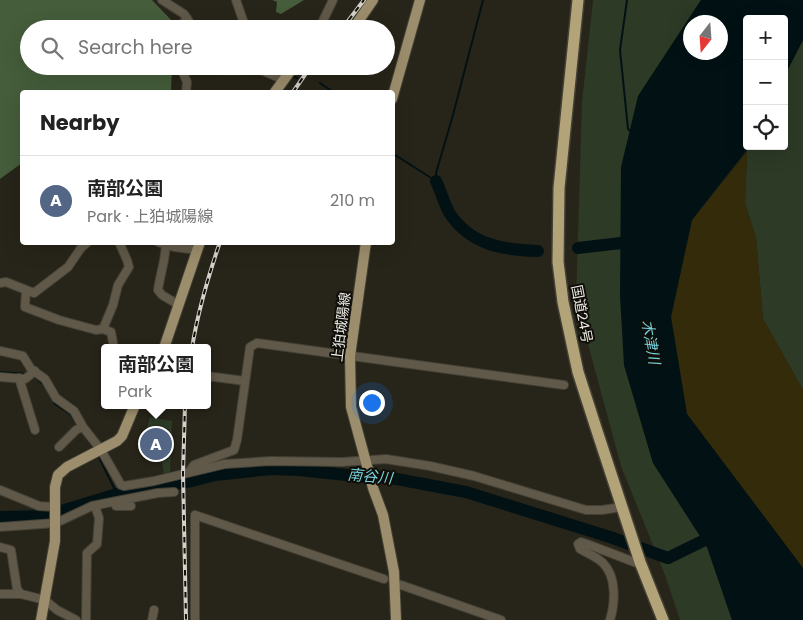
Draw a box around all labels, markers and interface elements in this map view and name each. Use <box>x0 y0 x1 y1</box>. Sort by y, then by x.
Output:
north arrow <box>683 15 728 60</box>
map controls <box>743 15 788 150</box>
button: + <box>743 15 788 60</box>
search box <box>20 20 395 75</box>
icon: search <box>38 34 66 62</box>
text: Search here <box>78 34 192 61</box>
button: − <box>743 60 788 105</box>
button: locate <box>743 105 788 150</box>
text: Nearby <box>40 108 120 137</box>
text: 南部公園 <box>87 175 163 202</box>
text: A <box>50 189 62 212</box>
text: 210 m <box>330 189 375 212</box>
text: Park · 上狛城陽線 <box>87 205 213 228</box>
street label: 国道24号 <box>567 283 597 345</box>
street label: 上狛城陽線 <box>327 291 355 363</box>
water label: 木津川 <box>637 318 666 368</box>
popup <box>101 344 211 409</box>
text: 南部公園 <box>118 351 194 378</box>
text: Park <box>118 380 152 403</box>
your location <box>359 390 385 416</box>
pin: A <box>140 425 172 463</box>
water label: 南谷川 <box>347 464 395 489</box>

